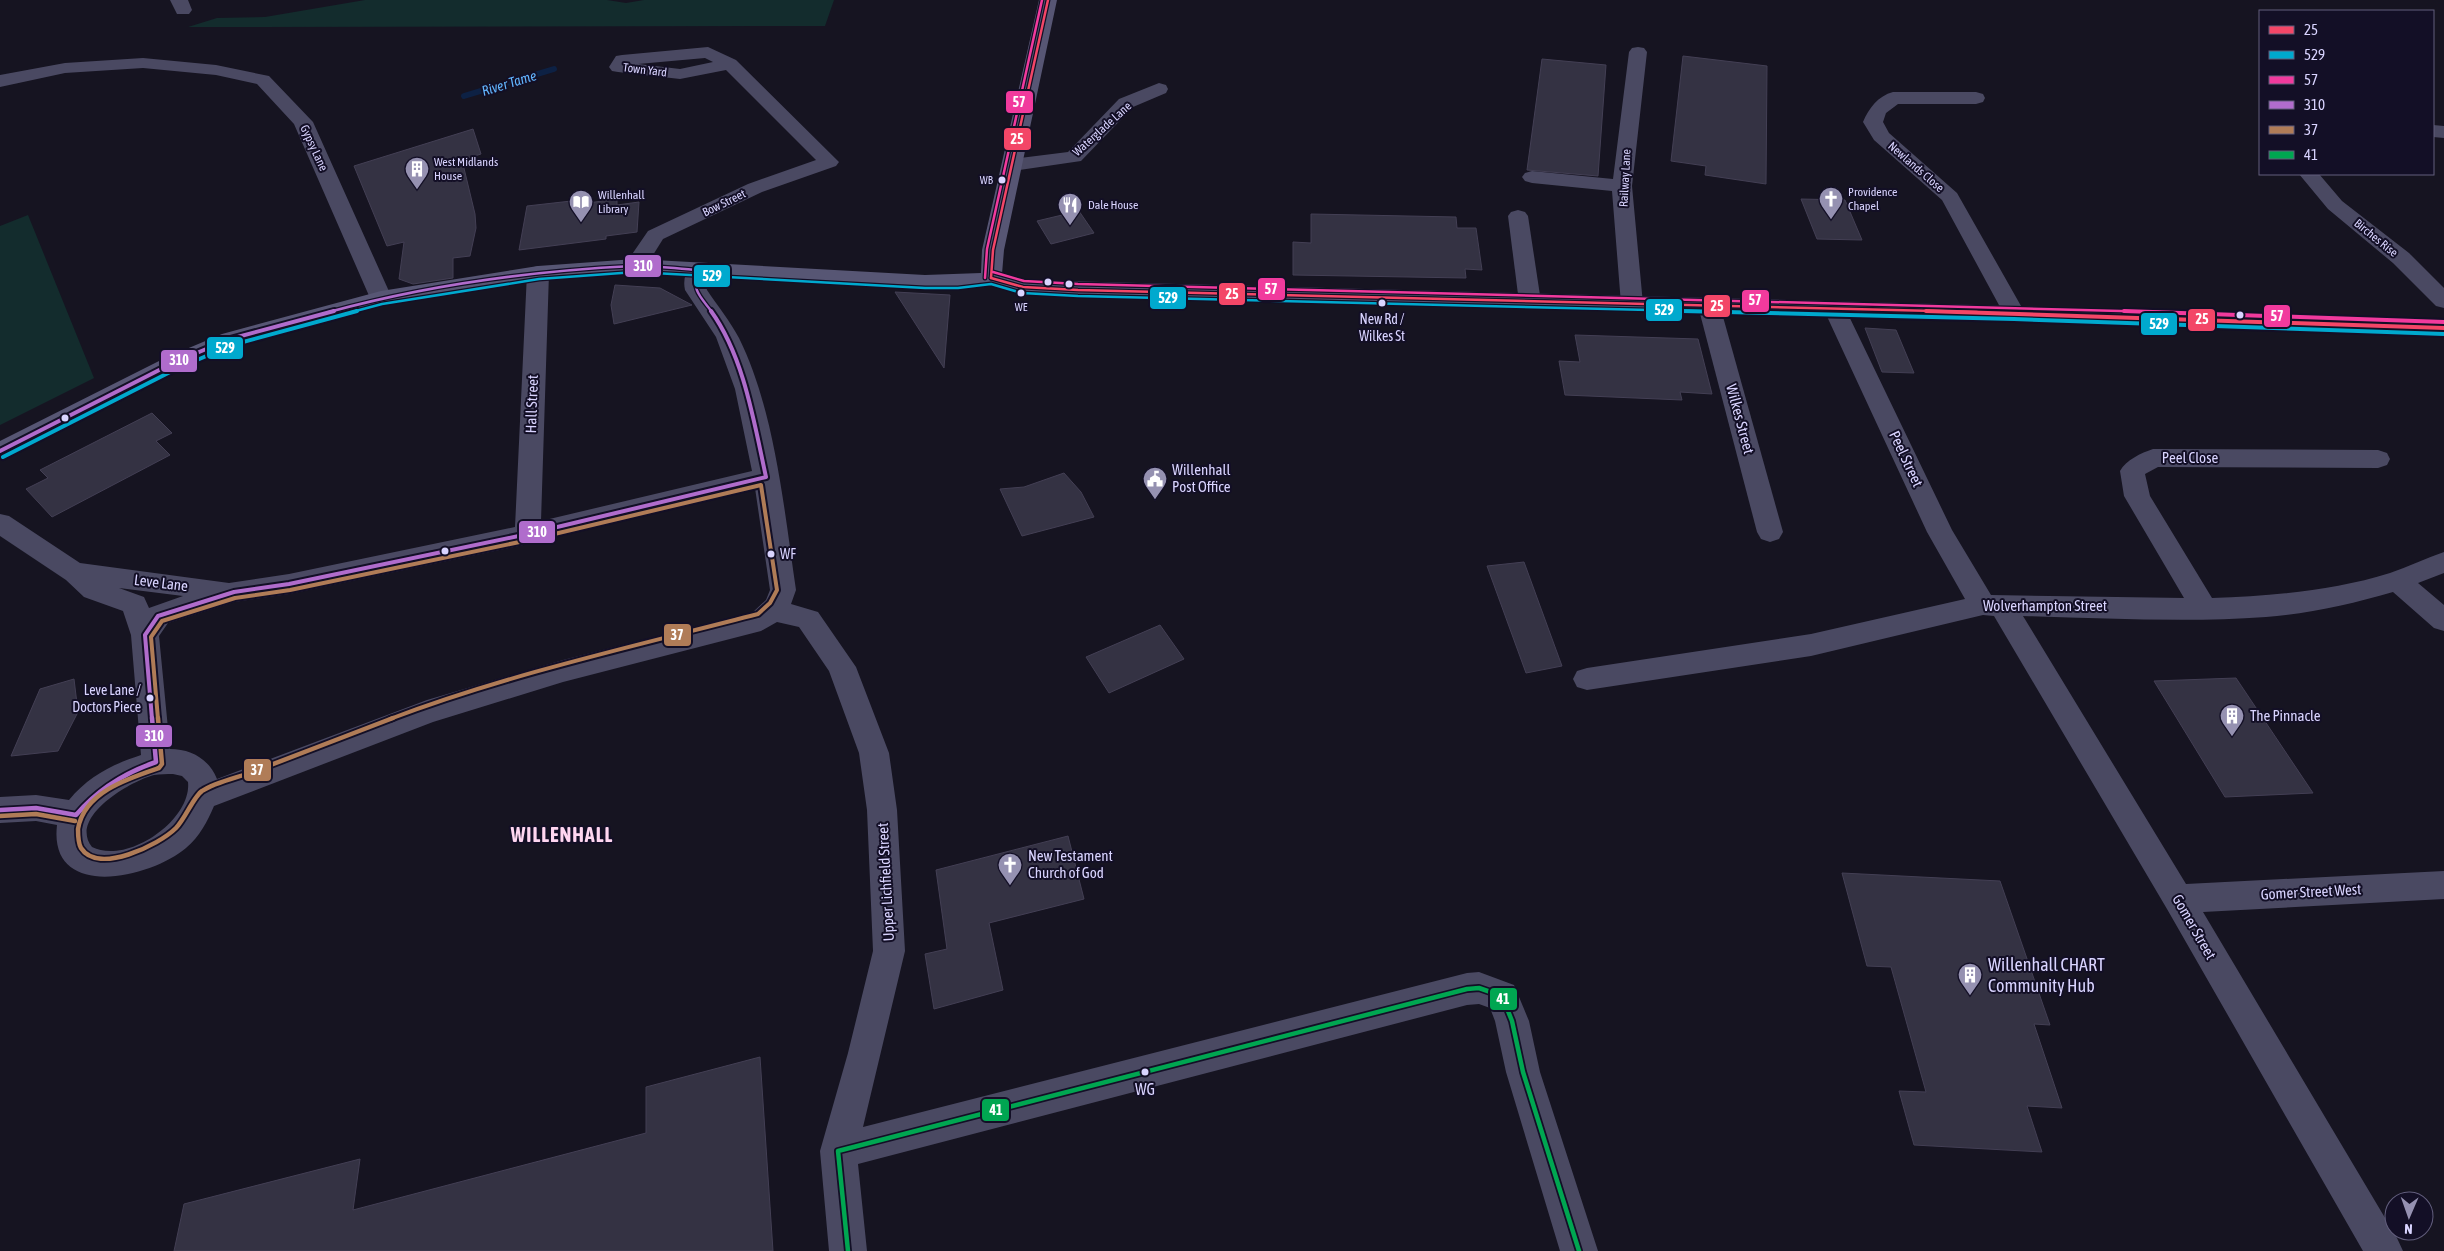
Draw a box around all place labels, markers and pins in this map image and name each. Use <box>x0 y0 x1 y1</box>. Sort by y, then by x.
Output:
place label: West Midlands House <box>434 155 498 183</box>
building icon: West Midlands House <box>404 156 430 190</box>
place label: WB <box>980 174 994 186</box>
marker: WB <box>997 175 1007 185</box>
place label: Providence Chapel <box>1848 185 1898 213</box>
church icon: Providence Chapel <box>1818 186 1844 220</box>
place label: Willenhall Library <box>598 188 646 216</box>
library icon: Willenhall Library <box>568 189 594 223</box>
restaurant icon: Dale House <box>1057 192 1083 226</box>
place label: Dale House <box>1088 198 1139 212</box>
unlabelled marker <box>1043 277 1053 287</box>
unlabelled marker <box>1064 279 1074 289</box>
marker: WE <box>1016 288 1026 298</box>
marker: New Rd / Wilkes St <box>1377 298 1387 308</box>
place label: WE <box>1015 301 1028 313</box>
unlabelled marker <box>2235 310 2245 320</box>
place label: New Rd / Wilkes St <box>1359 311 1405 344</box>
unlabelled marker <box>60 413 70 423</box>
place label: Willenhall Post Office <box>1172 461 1231 495</box>
public building icon: Willenhall Post Office <box>1142 466 1168 500</box>
unlabelled marker <box>440 546 450 556</box>
place label: WF <box>780 546 796 562</box>
marker: WF <box>766 549 776 559</box>
place label: Leve Lane / Doctors Piece <box>72 682 141 715</box>
marker: Leve Lane / Doctors Piece <box>145 693 155 703</box>
building icon: The Pinnacle <box>2219 703 2245 737</box>
place label: The Pinnacle <box>2250 707 2321 724</box>
place label: New Testament Church of God <box>1028 847 1113 881</box>
church icon: New Testament Church of God <box>997 852 1023 886</box>
place label: Willenhall CHART Community Hub <box>1988 954 2105 996</box>
building icon: Willenhall CHART Community Hub <box>1957 962 1983 996</box>
marker: WG <box>1140 1067 1150 1077</box>
place label: WG <box>1135 1080 1155 1098</box>

